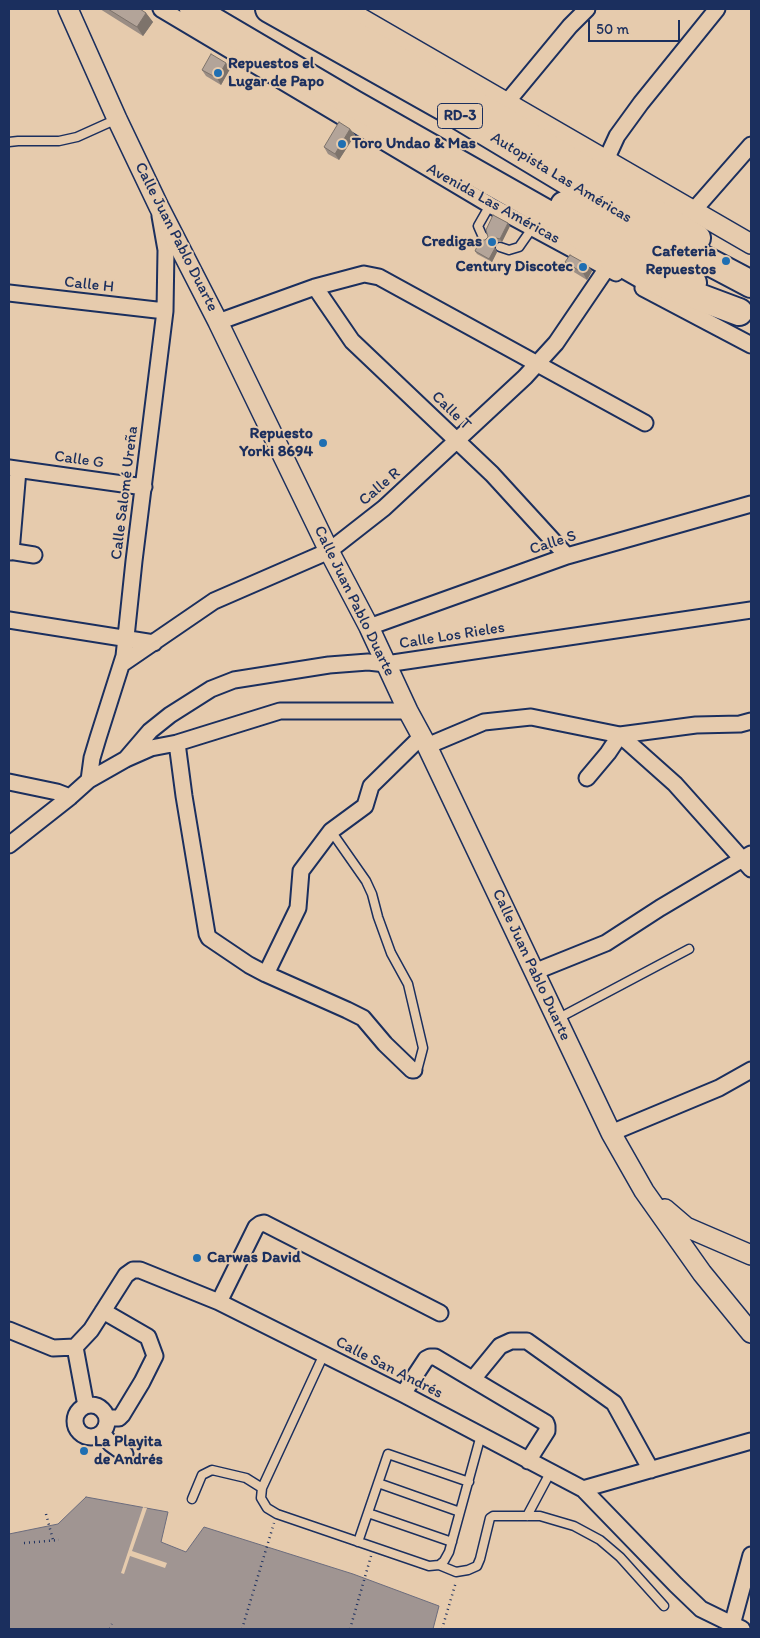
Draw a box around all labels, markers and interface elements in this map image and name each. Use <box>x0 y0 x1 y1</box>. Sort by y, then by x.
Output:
scale bar <box>590 10 682 42</box>
text: 50 m <box>596 20 629 38</box>
place label: Repuestos el Lugar de Papo <box>228 54 324 92</box>
marker: Repuestos el Lugar de Papo <box>212 67 224 79</box>
road number: RD-3 <box>438 104 482 128</box>
street label: Autopista Las Américas <box>487 128 635 228</box>
place label: Toro Undao & Mas <box>352 134 476 154</box>
marker: Toro Undao & Mas <box>336 138 348 150</box>
street label: Calle Juan Pablo Duarte <box>130 159 222 315</box>
street label: Avenida Las Américas <box>423 159 563 249</box>
place label: Credigas <box>422 232 482 252</box>
marker: Credigas <box>486 236 498 248</box>
place label: Cafeteria Repuestos <box>645 242 716 280</box>
marker: Cafeteria Repuestos <box>720 255 732 267</box>
place label: Century Discotec <box>455 257 573 277</box>
marker: Century Discotec <box>577 261 589 273</box>
street label: Calle H <box>63 273 115 297</box>
street label: Calle T <box>427 387 475 435</box>
place label: Repuesto Yorki 8694 <box>239 424 313 462</box>
street label: Calle Salomé Ureña <box>107 425 143 561</box>
marker: Repuesto Yorki 8694 <box>317 437 329 449</box>
street label: Calle G <box>53 447 105 473</box>
street label: Calle R <box>355 464 405 510</box>
street label: Calle Juan Pablo Duarte <box>309 523 399 679</box>
street label: Calle S <box>527 526 579 560</box>
street label: Calle Los Rieles <box>398 618 506 654</box>
street label: Calle Juan Pablo Duarte <box>487 886 575 1044</box>
place label: Carwas David <box>207 1248 300 1268</box>
marker: Carwas David <box>191 1252 203 1264</box>
street label: Calle San Andrés <box>332 1333 446 1403</box>
place label: La Playita de Andrés <box>94 1432 163 1470</box>
marker: La Playita de Andrés <box>78 1445 90 1457</box>

